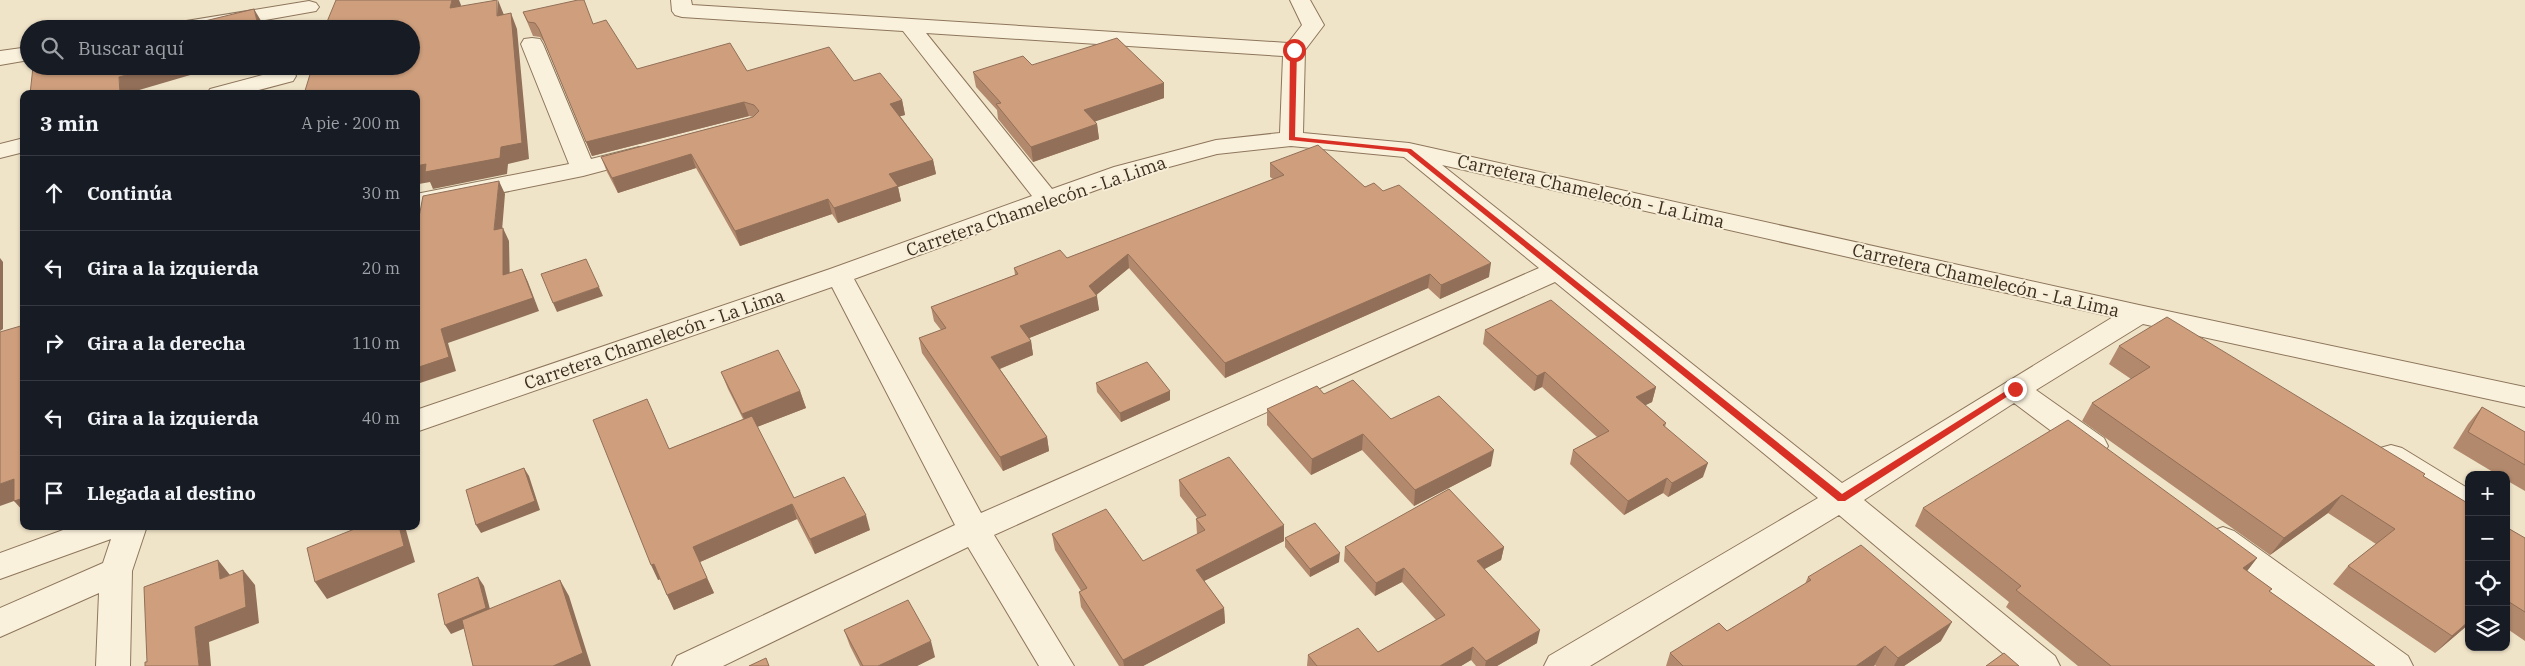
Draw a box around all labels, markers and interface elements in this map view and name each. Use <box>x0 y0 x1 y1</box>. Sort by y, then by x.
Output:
search box <box>20 20 420 75</box>
icon: search <box>38 34 66 62</box>
text: Buscar aquí <box>78 36 184 60</box>
route start <box>1283 39 1306 62</box>
text: 3 min <box>40 109 99 137</box>
text: A pie · 200 m <box>302 113 400 133</box>
street label: Carretera Chamelecón - La Lima <box>1455 149 1727 233</box>
street label: Carretera Chamelecón - La Lima <box>903 151 1169 261</box>
icon: ahead <box>40 179 68 207</box>
text: Continúa <box>87 181 172 205</box>
text: 30 m <box>362 183 400 203</box>
street label: Carretera Chamelecón - La Lima <box>1850 238 2122 322</box>
icon: left <box>40 254 68 282</box>
text: Gira a la izquierda <box>87 256 259 280</box>
text: 20 m <box>362 258 400 278</box>
street label: Carretera Chamelecón - La Lima <box>521 284 787 394</box>
icon: right <box>40 329 68 357</box>
text: Gira a la derecha <box>87 331 246 355</box>
text: 110 m <box>352 333 400 353</box>
route end <box>2004 378 2027 401</box>
icon: left <box>40 404 68 432</box>
text: Gira a la izquierda <box>87 406 259 430</box>
text: 40 m <box>362 408 400 428</box>
map controls <box>2465 471 2510 651</box>
button: + <box>2465 471 2510 516</box>
icon: arrive <box>40 479 68 507</box>
text: Llegada al destino <box>87 481 256 505</box>
button: − <box>2465 516 2510 561</box>
button: locate <box>2465 561 2510 606</box>
button: layers <box>2465 606 2510 651</box>

